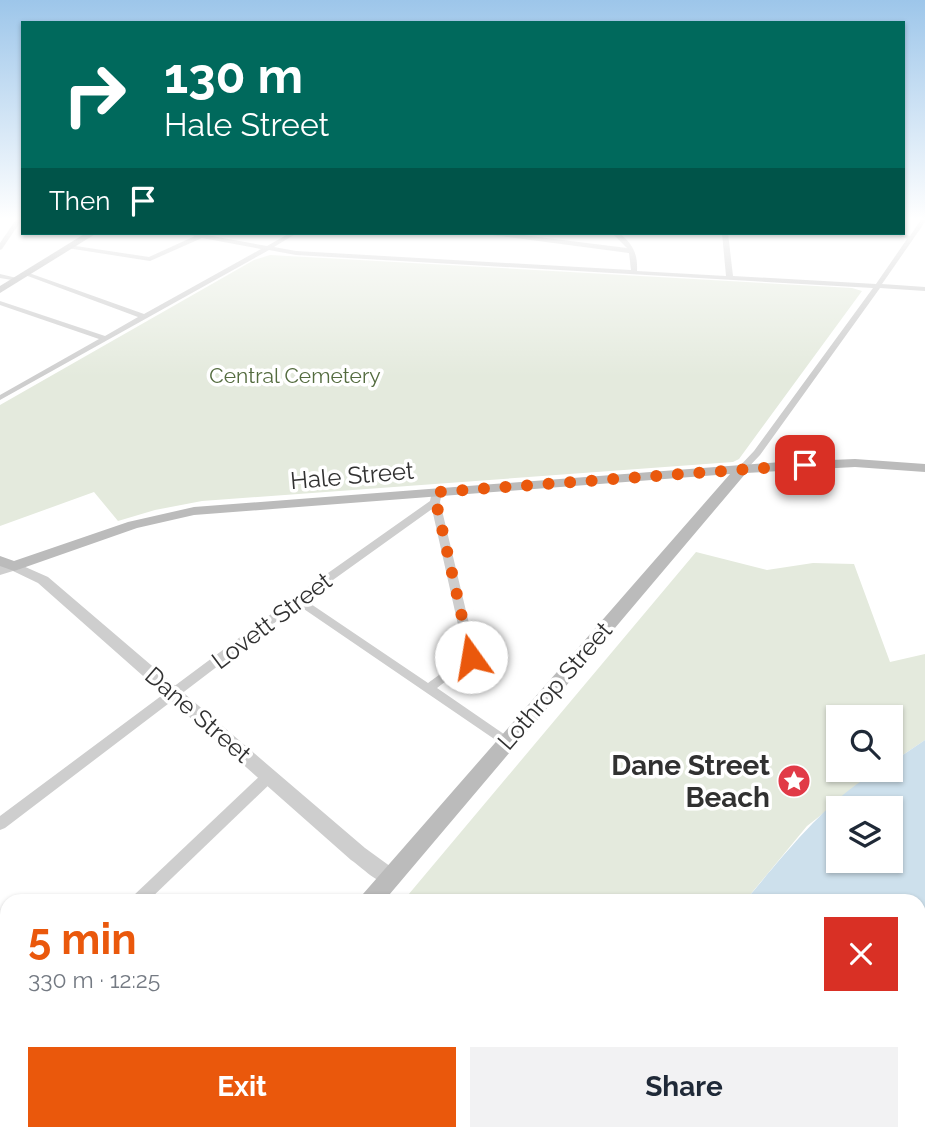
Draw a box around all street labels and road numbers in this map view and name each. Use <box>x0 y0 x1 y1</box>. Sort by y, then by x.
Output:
street label: Hale Street <box>289 456 415 495</box>
street label: Lovett Street <box>206 566 337 675</box>
street label: Lothrop Street <box>491 616 618 755</box>
street label: Dane Street <box>139 661 257 769</box>

